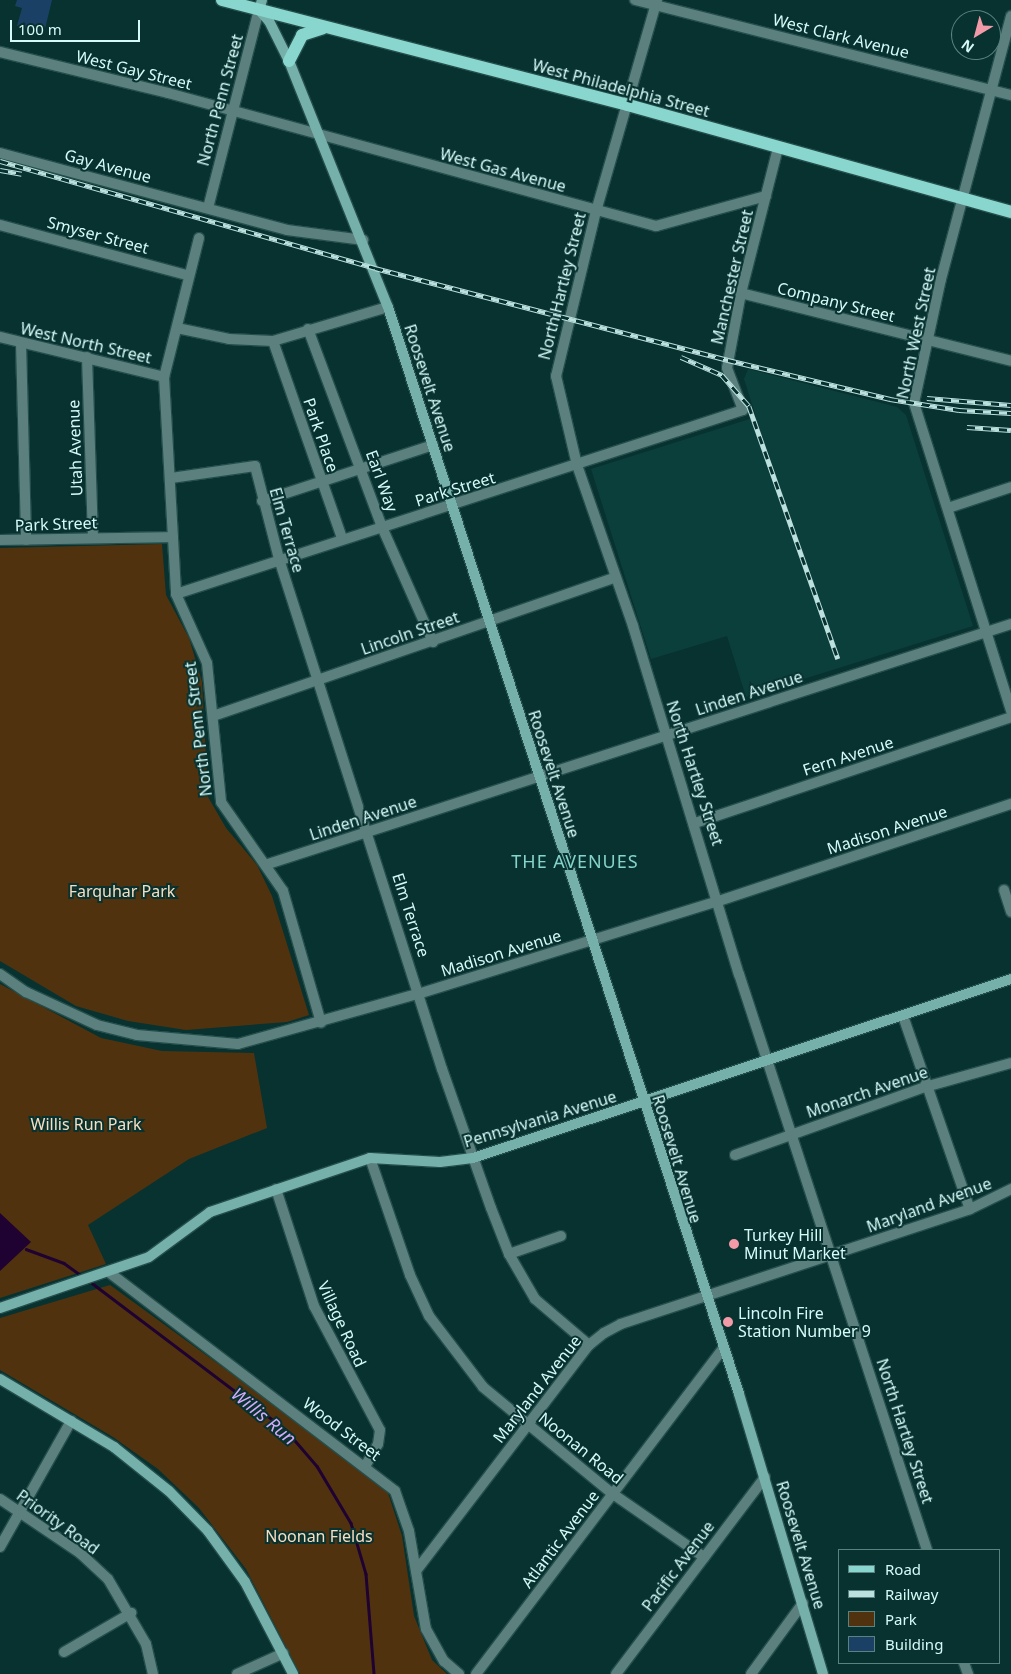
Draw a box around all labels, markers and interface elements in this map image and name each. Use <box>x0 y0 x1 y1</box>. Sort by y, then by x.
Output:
scale bar <box>12 10 142 42</box>
street label: West Clark Avenue <box>771 10 911 62</box>
north arrow <box>951 10 1001 60</box>
text: 100 m <box>18 19 62 39</box>
street label: North Penn Street <box>193 32 247 168</box>
text: N <box>957 36 978 58</box>
street label: West Gay Street <box>74 46 194 94</box>
street label: West Philadelphia Street <box>530 55 712 121</box>
street label: West Gas Avenue <box>438 144 568 196</box>
street label: Gay Avenue <box>62 145 154 187</box>
street label: Manchester Street <box>707 208 757 346</box>
street label: North Hartley Street <box>534 210 590 362</box>
street label: Smyser Street <box>45 212 151 258</box>
street label: North West Street <box>893 265 939 401</box>
street label: Company Street <box>775 278 897 326</box>
street label: West North Street <box>18 319 154 367</box>
street label: Roosevelt Avenue <box>400 322 460 454</box>
street label: Park Place <box>299 395 343 475</box>
street label: Utah Avenue <box>64 399 86 497</box>
street label: Earl Way <box>362 447 402 515</box>
street label: Park Street <box>413 468 497 510</box>
street label: Elm Terrace <box>266 485 308 575</box>
street label: Park Street <box>14 513 98 535</box>
street label: Lincoln Street <box>358 607 462 659</box>
street label: North Penn Street <box>180 661 216 797</box>
street label: Linden Avenue <box>693 667 805 719</box>
street label: North Hartley Street <box>662 698 728 848</box>
street label: Roosevelt Avenue <box>524 708 584 840</box>
street label: Fern Avenue <box>800 732 896 780</box>
street label: Linden Avenue <box>307 792 419 844</box>
street label: Madison Avenue <box>825 802 949 858</box>
district label: THE AVENUES <box>510 850 640 872</box>
street label: Elm Terrace <box>388 870 434 960</box>
park label: Farquhar Park <box>69 881 175 901</box>
street label: Madison Avenue <box>438 926 564 980</box>
street label: Monarch Avenue <box>804 1062 930 1122</box>
street label: Pennsylvania Avenue <box>461 1087 619 1151</box>
street label: Roosevelt Avenue <box>648 1093 706 1225</box>
park label: Willis Run Park <box>31 1114 141 1134</box>
street label: Maryland Avenue <box>864 1174 994 1236</box>
place label: Turkey Hill Minut Market <box>744 1225 846 1263</box>
marker: Turkey Hill Minut Market <box>728 1238 740 1250</box>
street label: Village Road <box>314 1278 370 1370</box>
place label: Lincoln Fire Station Number 9 <box>738 1303 871 1341</box>
marker: Lincoln Fire Station Number 9 <box>722 1316 734 1328</box>
street label: Maryland Avenue <box>489 1331 585 1447</box>
street label: North Hartley Street <box>872 1356 938 1506</box>
water label: Willis Run <box>227 1383 301 1449</box>
street label: Wood Street <box>299 1393 385 1465</box>
street label: Noonan Road <box>535 1408 627 1488</box>
street label: Roosevelt Avenue <box>772 1479 830 1611</box>
street label: Priority Road <box>13 1486 103 1558</box>
street label: Atlantic Avenue <box>517 1487 603 1591</box>
street label: Pacific Avenue <box>638 1517 718 1615</box>
park label: Noonan Fields <box>265 1526 373 1546</box>
legend <box>838 1549 1001 1664</box>
text: Road <box>885 1559 921 1579</box>
text: Railway <box>885 1584 938 1604</box>
text: Park <box>885 1609 917 1629</box>
text: Building <box>885 1634 943 1654</box>

